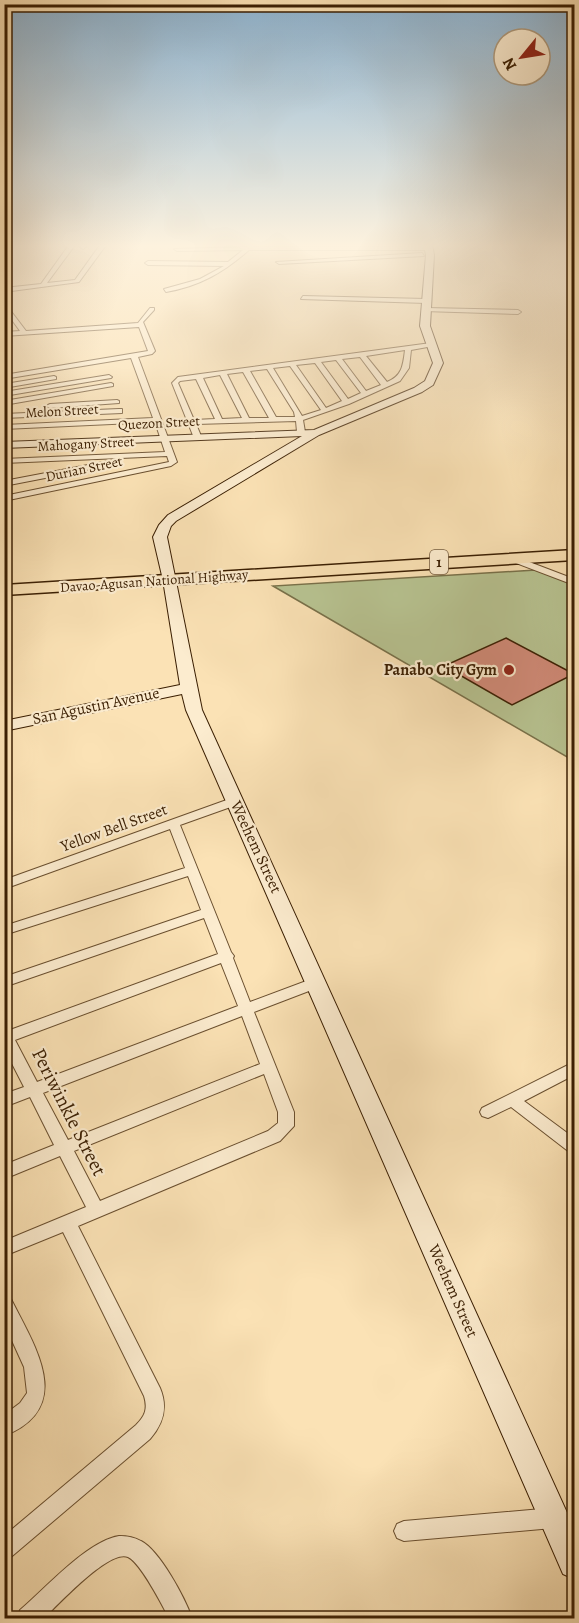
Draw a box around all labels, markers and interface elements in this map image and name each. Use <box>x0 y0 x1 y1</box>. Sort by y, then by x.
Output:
north arrow <box>492 27 552 87</box>
text: N <box>497 53 522 75</box>
street label: Melon Street <box>25 400 99 422</box>
street label: Quezon Street <box>118 411 201 435</box>
street label: Mahogany Street <box>37 432 135 456</box>
street label: Durian Street <box>44 452 125 486</box>
road number: 1 <box>430 550 448 574</box>
street label: Davao-Agusan National Highway <box>59 565 249 597</box>
place label: Panabo City Gym <box>384 659 498 681</box>
marker: Panabo City Gym <box>502 663 516 677</box>
street label: San Agustin Avenue <box>30 682 162 730</box>
street label: Weehem Street <box>225 796 287 897</box>
street label: Yellow Bell Street <box>57 799 170 858</box>
street label: Periwinkle Street <box>25 1044 113 1181</box>
street label: Weehem Street <box>422 1240 483 1341</box>

